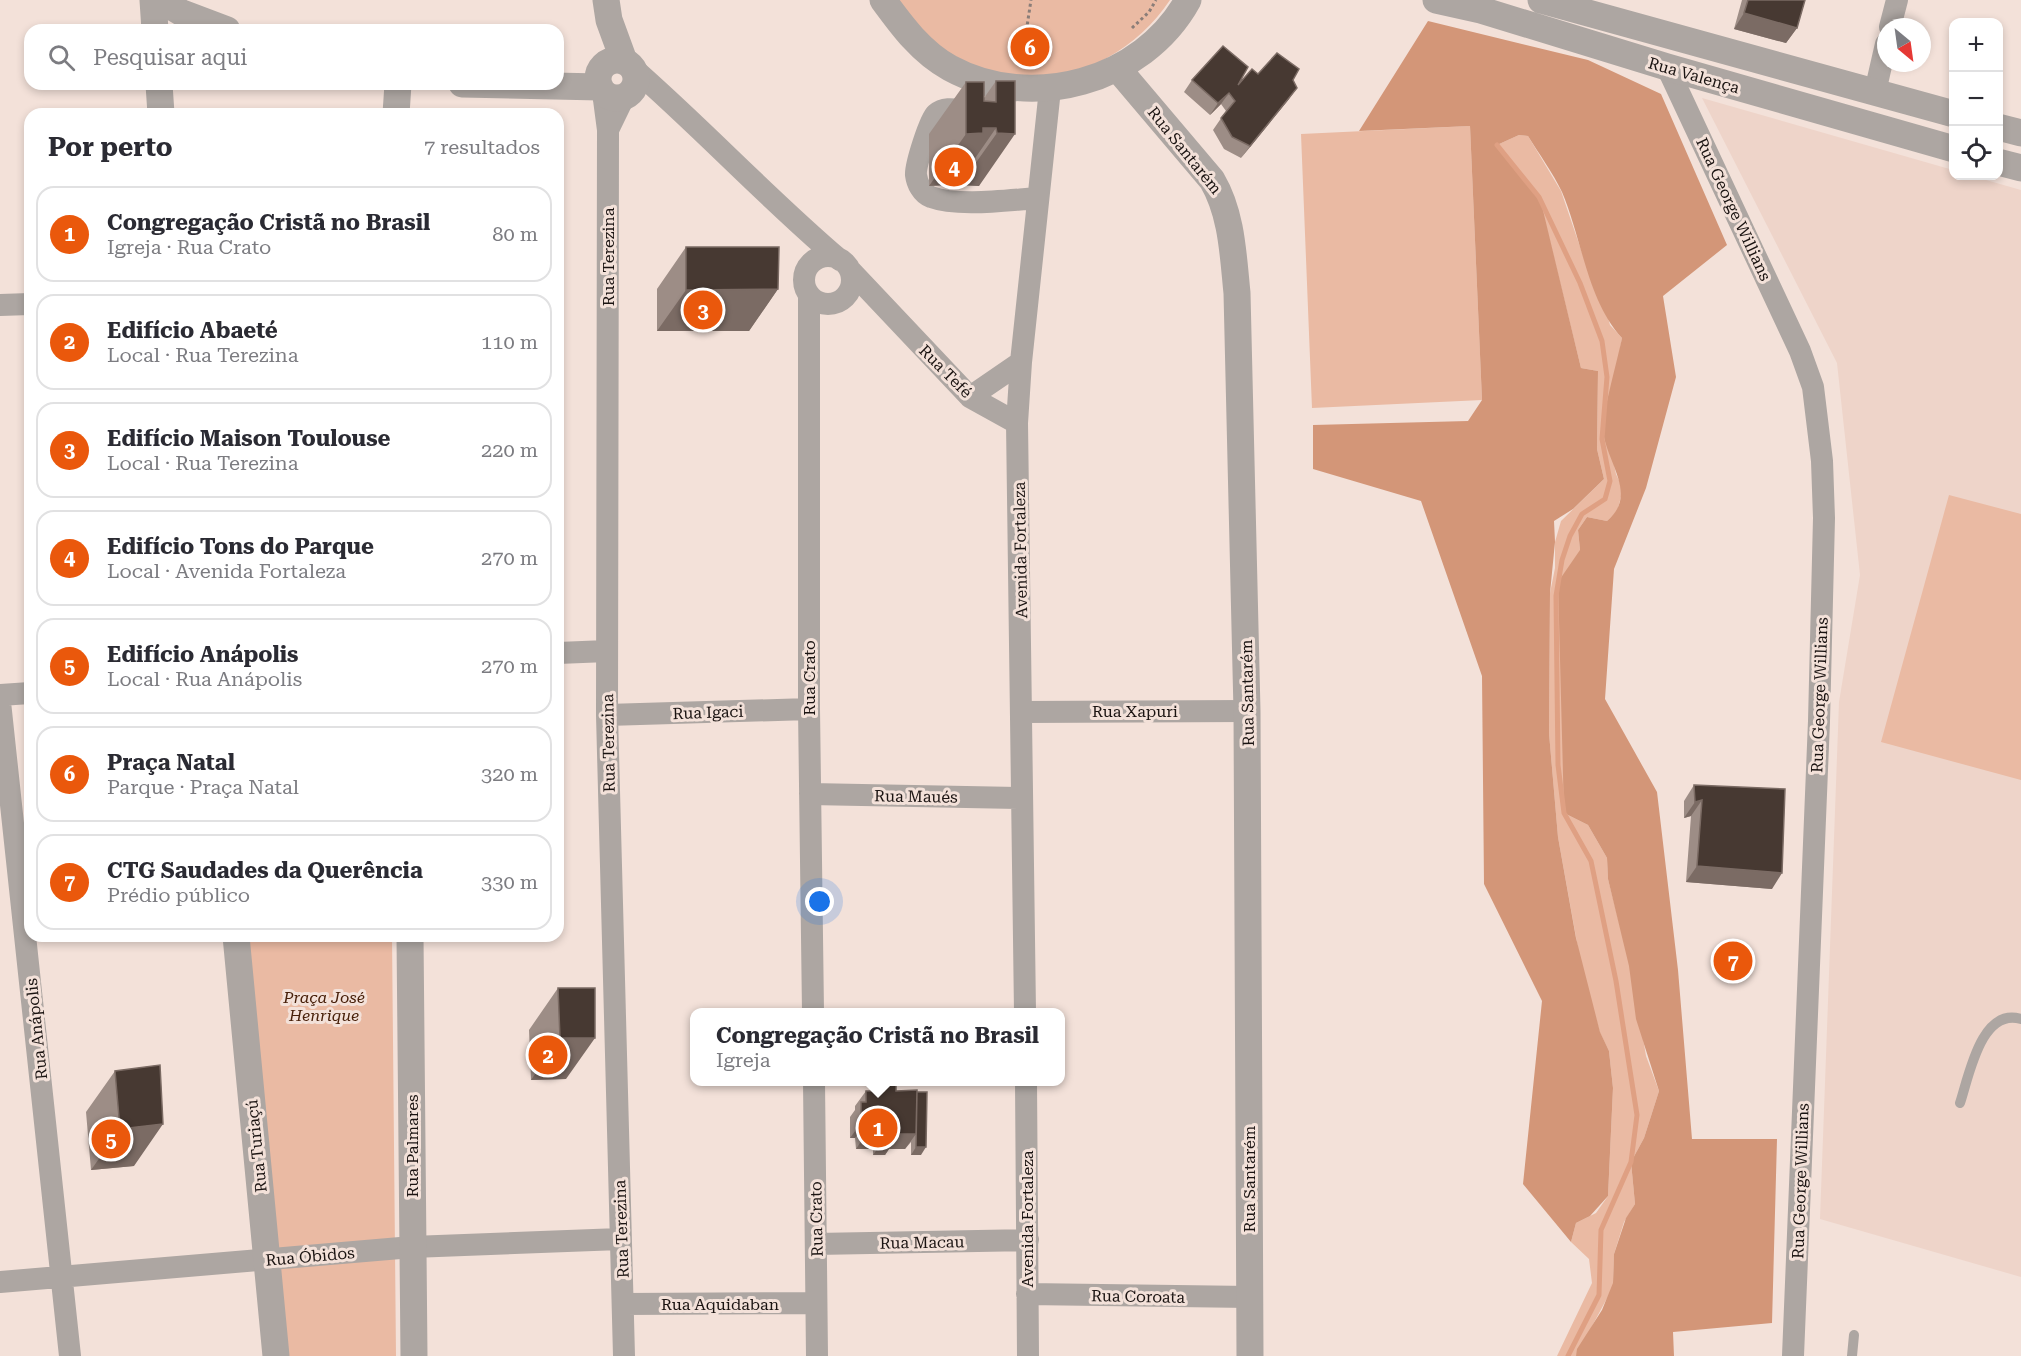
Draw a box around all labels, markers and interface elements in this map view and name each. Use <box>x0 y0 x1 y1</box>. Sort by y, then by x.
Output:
north arrow <box>1877 18 1931 72</box>
map controls <box>1949 18 2003 180</box>
button: + <box>1949 18 2003 72</box>
search box <box>24 24 564 90</box>
pin: 6 <box>1010 24 1050 70</box>
icon: search <box>45 41 78 74</box>
text: Pesquisar aqui <box>93 45 247 70</box>
street label: Rua Valença <box>1646 53 1742 98</box>
button: − <box>1949 72 2003 126</box>
street label: Rua Santarém <box>1144 103 1226 198</box>
button: locate <box>1949 126 2003 180</box>
text: Por perto <box>48 132 173 162</box>
text: 7 resultados <box>424 135 540 159</box>
street label: Rua George Willians <box>1692 135 1775 284</box>
pin: 4 <box>934 144 974 190</box>
street label: Rua Terezina <box>599 207 618 306</box>
text: Congregação Cristã no Brasil <box>107 210 430 235</box>
text: 1 <box>64 222 75 246</box>
text: 80 m <box>492 222 538 246</box>
text: Igreja · Rua Crato <box>107 235 271 259</box>
pin: 3 <box>684 288 722 332</box>
text: Edifício Abaeté <box>107 318 278 343</box>
text: 2 <box>64 330 75 354</box>
text: 110 m <box>481 330 538 354</box>
street label: Rua Tefé <box>915 341 976 402</box>
text: Local · Rua Terezina <box>107 343 299 367</box>
text: Edifício Maison Toulouse <box>107 426 390 451</box>
text: 3 <box>64 438 75 462</box>
text: 220 m <box>481 438 538 462</box>
text: Local · Rua Terezina <box>107 451 299 475</box>
street label: Avenida Fortaleza <box>1010 481 1031 619</box>
text: Edifício Tons do Parque <box>107 534 374 559</box>
text: 4 <box>64 546 75 570</box>
text: 270 m <box>481 546 538 570</box>
text: Local · Avenida Fortaleza <box>107 559 346 583</box>
street label: Rua George Willians <box>1807 616 1832 773</box>
street label: Rua Santarém <box>1237 639 1258 747</box>
street label: Rua Crato <box>800 640 819 716</box>
text: Edifício Anápolis <box>107 642 298 667</box>
text: 5 <box>64 654 75 678</box>
text: 270 m <box>481 654 538 678</box>
text: Local · Rua Anápolis <box>107 667 302 691</box>
street label: Rua Terezina <box>598 693 619 793</box>
street label: Rua Igaci <box>672 702 744 723</box>
street label: Rua Xapuri <box>1092 702 1178 721</box>
text: Praça Natal <box>107 750 235 775</box>
text: 6 <box>64 762 75 786</box>
text: 320 m <box>481 762 538 786</box>
text: Parque · Praça Natal <box>107 775 299 799</box>
street label: Rua Maués <box>874 786 958 807</box>
text: CTG Saudades da Querência <box>107 858 423 883</box>
text: 7 <box>64 870 75 894</box>
text: 330 m <box>481 870 538 894</box>
text: Prédio público <box>107 883 250 907</box>
your location <box>805 887 834 916</box>
pin: 7 <box>1714 938 1752 984</box>
street label: Rua Anápolis <box>22 977 51 1081</box>
park label: Praça José Henrique <box>282 988 365 1025</box>
popup <box>690 1008 1065 1086</box>
text: Congregação Cristã no Brasil <box>716 1023 1039 1048</box>
pin: 2 <box>528 1032 568 1078</box>
text: Igreja <box>716 1048 770 1072</box>
street label: Rua Palmares <box>403 1094 422 1198</box>
street label: Rua Turiaçú <box>242 1099 271 1193</box>
street label: Rua George Willians <box>1788 1102 1813 1259</box>
pin: 1 <box>858 1106 898 1150</box>
pin: 5 <box>92 1116 130 1162</box>
street label: Rua Santarém <box>1240 1125 1259 1232</box>
street label: Avenida Fortaleza <box>1018 1150 1037 1287</box>
street label: Rua Terezina <box>610 1179 633 1279</box>
street label: Rua Crato <box>806 1181 827 1257</box>
street label: Rua Macau <box>880 1232 964 1253</box>
street label: Rua Óbidos <box>265 1243 356 1270</box>
street label: Rua Coroata <box>1091 1286 1185 1307</box>
street label: Rua Aquidaban <box>661 1295 779 1314</box>

